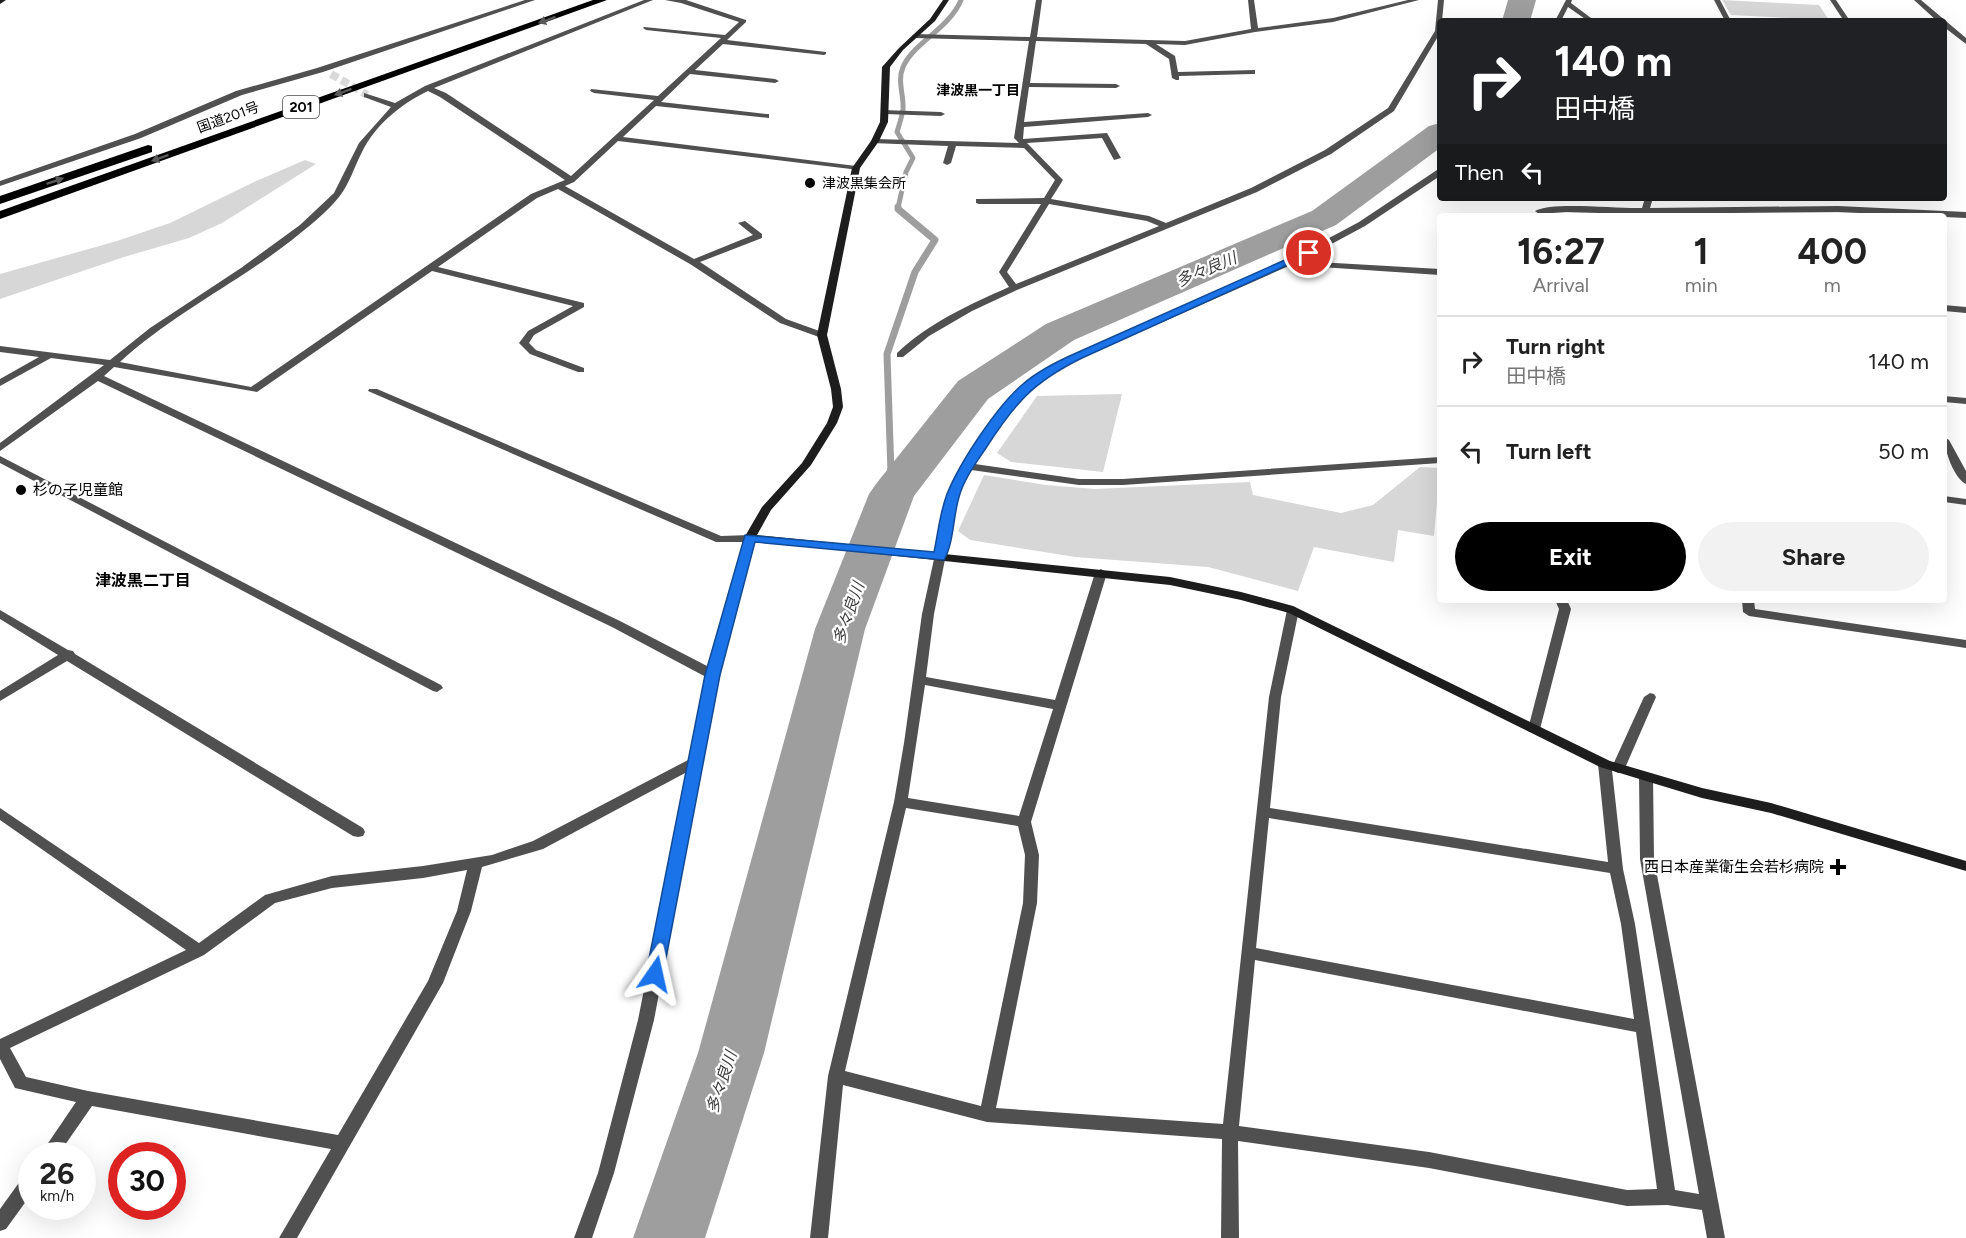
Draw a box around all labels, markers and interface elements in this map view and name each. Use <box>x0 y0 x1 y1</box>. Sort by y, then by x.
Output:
one-way arrow <box>537 15 555 25</box>
text: 140 m <box>1554 36 1672 87</box>
icon: right <box>1455 42 1533 120</box>
district label: 津波黒一丁目 <box>936 82 1020 99</box>
one-way arrow <box>334 87 352 97</box>
text: 田中橋 <box>1554 92 1635 125</box>
road number: 201 <box>283 96 319 118</box>
street label: 国道201号 <box>195 98 261 137</box>
one-way arrow <box>150 153 168 163</box>
icon: left <box>1516 156 1549 189</box>
text: Then <box>1455 159 1504 186</box>
place label: 津波黒集会所 <box>822 175 906 192</box>
one-way arrow <box>46 176 64 186</box>
marker: 津波黒集会所 <box>803 176 817 190</box>
pin <box>1283 227 1334 278</box>
text: 16:27 <box>1517 230 1605 273</box>
text: 1 <box>1694 230 1709 273</box>
text: 400 <box>1798 230 1867 273</box>
icon: arrive <box>1292 236 1325 269</box>
water label: 多々良川 <box>1173 247 1241 291</box>
text: Arrival <box>1533 273 1589 297</box>
text: min <box>1685 273 1718 297</box>
text: m <box>1824 273 1841 297</box>
text: Turn right <box>1506 333 1605 360</box>
icon: right <box>1455 345 1488 378</box>
text: 140 m <box>1868 348 1929 375</box>
text: 田中橋 <box>1506 364 1566 388</box>
icon: left <box>1455 435 1488 468</box>
text: Turn left <box>1506 438 1592 465</box>
text: 50 m <box>1878 438 1929 465</box>
place label: 杉の子児童館 <box>33 481 123 499</box>
marker: 杉の子児童館 <box>14 483 28 497</box>
button: Exit <box>1455 522 1686 591</box>
button: Share <box>1698 522 1929 591</box>
district label: 津波黒二丁目 <box>95 571 191 590</box>
water label: 多々良川 <box>829 578 869 647</box>
place label: 西日本産業衛生会若杉病院 <box>1644 858 1824 876</box>
marker: 西日本産業衛生会若杉病院 <box>1829 858 1847 876</box>
position arrow <box>623 942 687 1006</box>
water label: 多々良川 <box>703 1047 741 1116</box>
speed limit sign: 30 <box>108 1142 186 1220</box>
text: 26 <box>40 1155 74 1192</box>
text: km/h <box>40 1187 74 1205</box>

